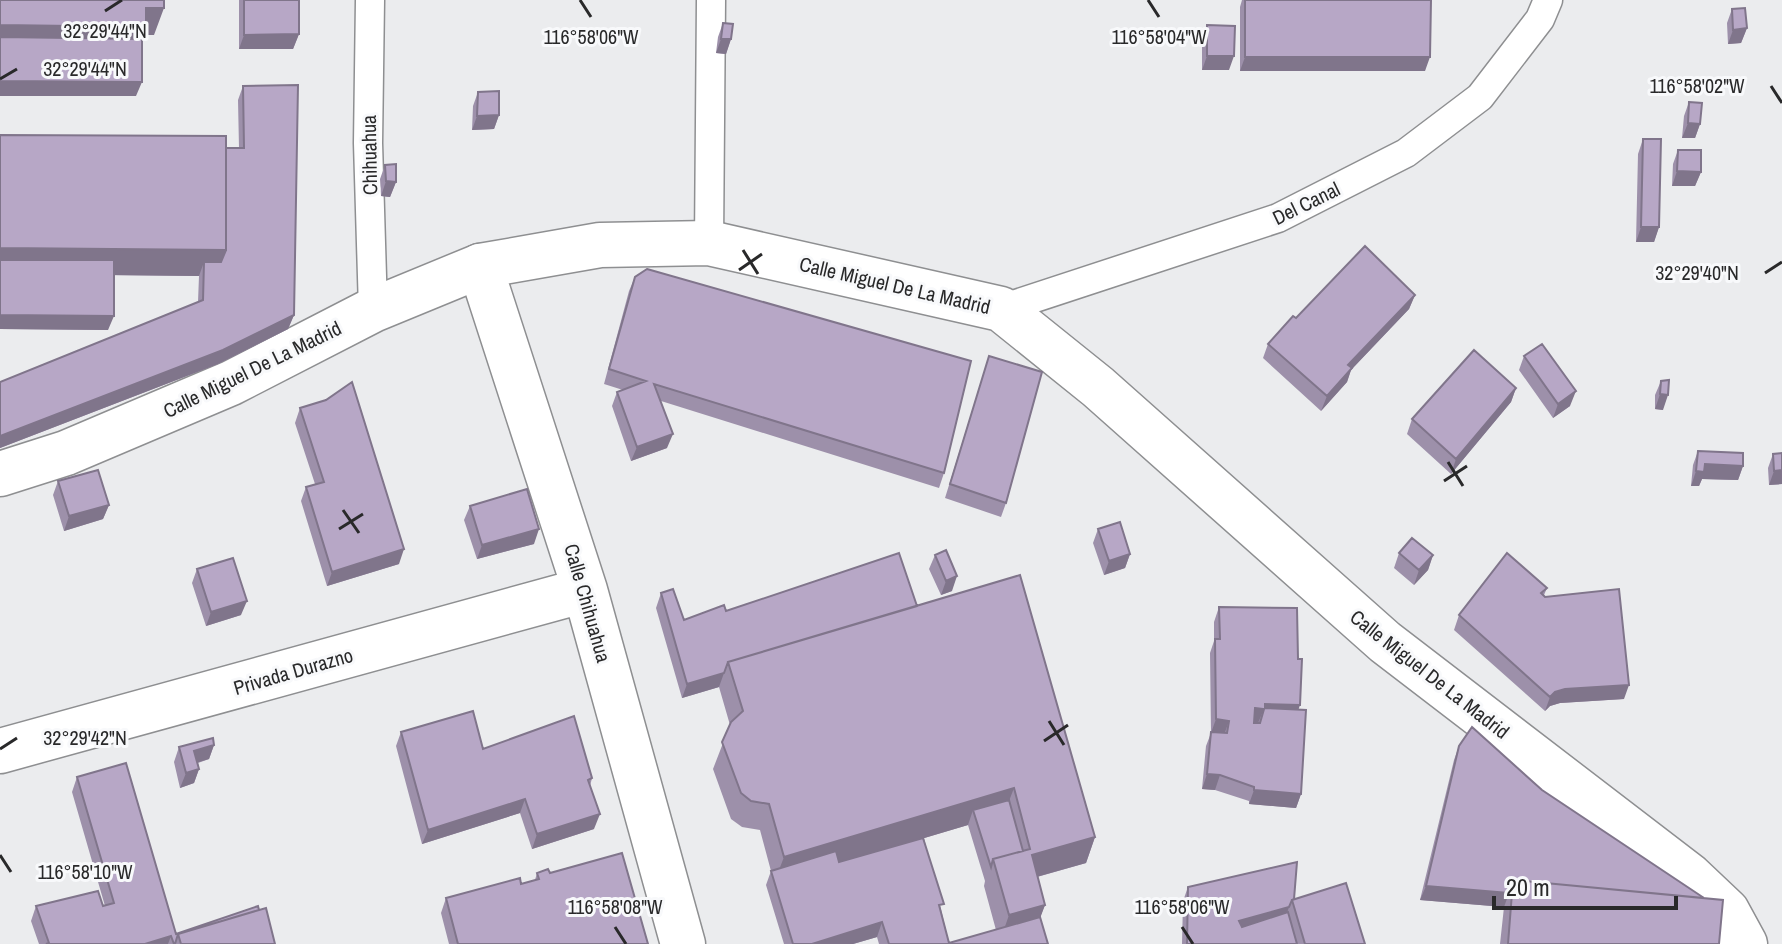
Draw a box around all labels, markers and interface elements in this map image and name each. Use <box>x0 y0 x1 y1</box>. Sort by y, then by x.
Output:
text: 32°29'44"N <box>63 17 147 44</box>
text: 116°58'06"W <box>543 23 639 50</box>
text: 116°58'04"W <box>1111 23 1207 50</box>
text: 32°29'44"N <box>43 55 127 82</box>
text: 116°58'02"W <box>1649 72 1745 99</box>
street label: Chihuahua <box>355 115 383 195</box>
street label: Del Canal <box>1268 175 1344 231</box>
street label: Calle Miguel De La Madrid <box>797 250 993 320</box>
text: 32°29'40"N <box>1655 259 1739 286</box>
street label: Calle Miguel De La Madrid <box>158 314 346 424</box>
street label: Calle Chihuahua <box>558 541 618 665</box>
street label: Calle Miguel De La Madrid <box>1345 603 1515 745</box>
street label: Privada Durazno <box>230 641 356 701</box>
text: 32°29'42"N <box>43 724 127 751</box>
text: 116°58'10"W <box>37 858 133 885</box>
scale bar <box>1494 860 1676 910</box>
text: 20 m <box>1506 871 1550 903</box>
text: 116°58'08"W <box>567 893 663 920</box>
text: 116°58'06"W <box>1134 893 1230 920</box>

